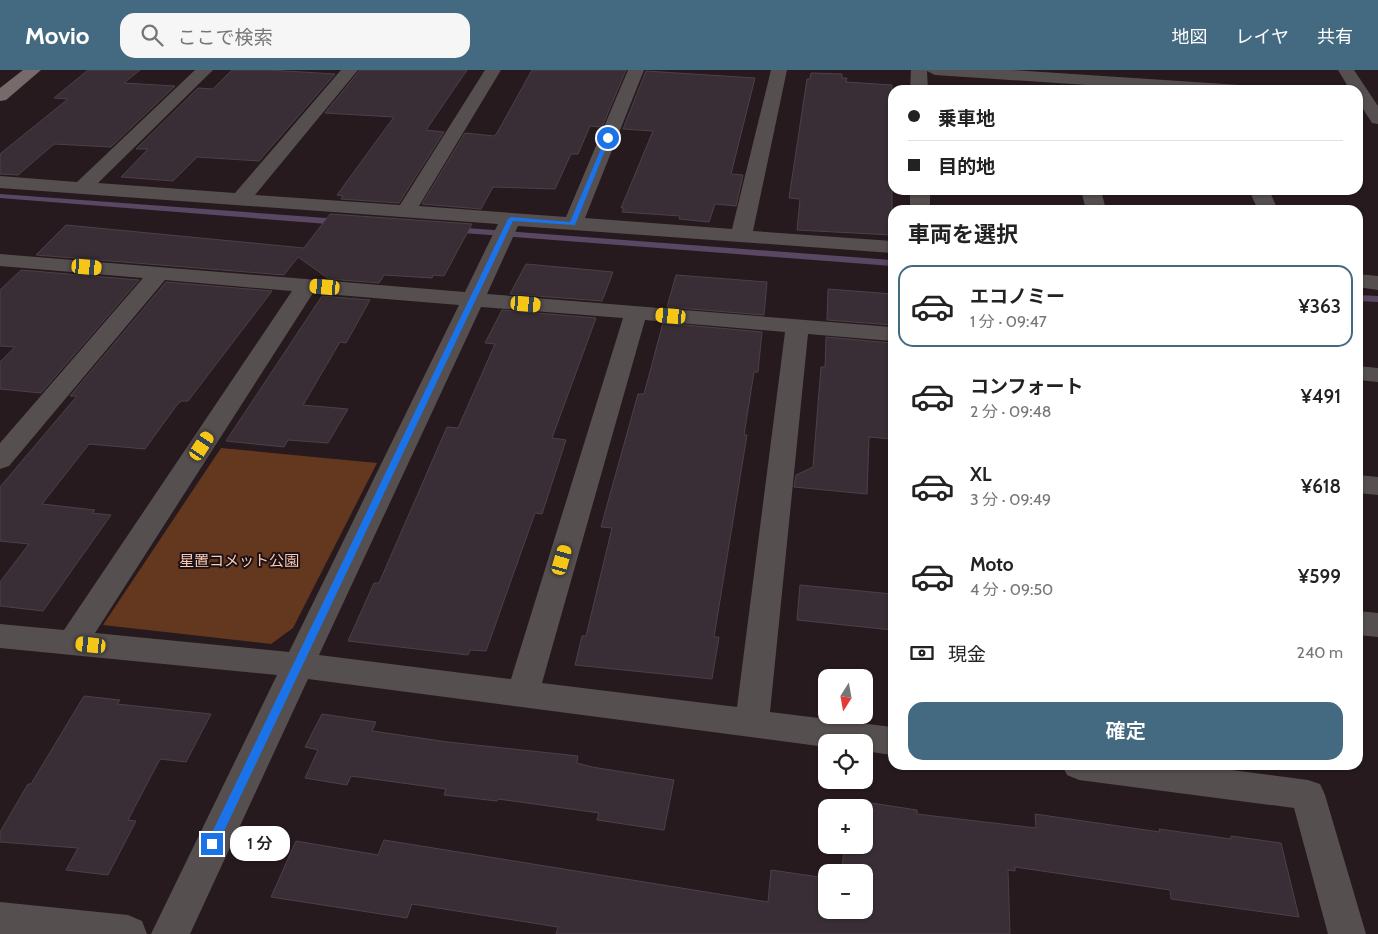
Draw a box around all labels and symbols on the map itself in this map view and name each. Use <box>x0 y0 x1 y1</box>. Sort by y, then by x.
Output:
route start <box>597 127 619 149</box>
car <box>71 258 102 276</box>
car <box>309 278 340 296</box>
car <box>510 295 541 313</box>
car <box>655 307 686 325</box>
car <box>187 429 216 463</box>
car <box>550 544 573 576</box>
park label: 星置コメット公園 <box>179 552 299 570</box>
car <box>75 636 106 654</box>
north arrow <box>818 669 872 724</box>
callout: 1 分 <box>230 826 290 862</box>
route end <box>201 833 223 855</box>

